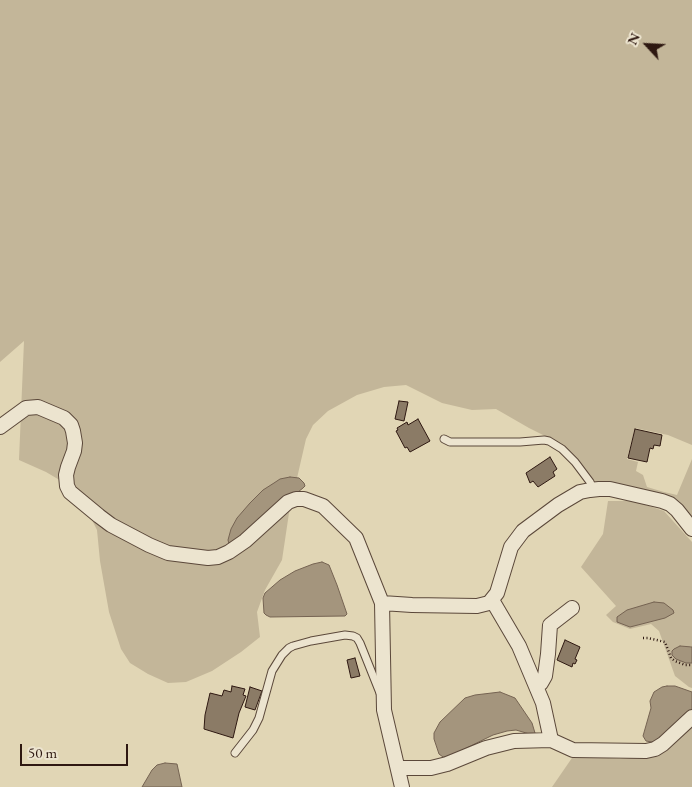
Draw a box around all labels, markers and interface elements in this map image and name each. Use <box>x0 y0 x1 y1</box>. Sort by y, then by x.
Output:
north arrow <box>622 20 672 70</box>
text: N <box>623 30 644 48</box>
scale bar <box>22 734 130 766</box>
text: 50 m <box>28 743 57 762</box>

